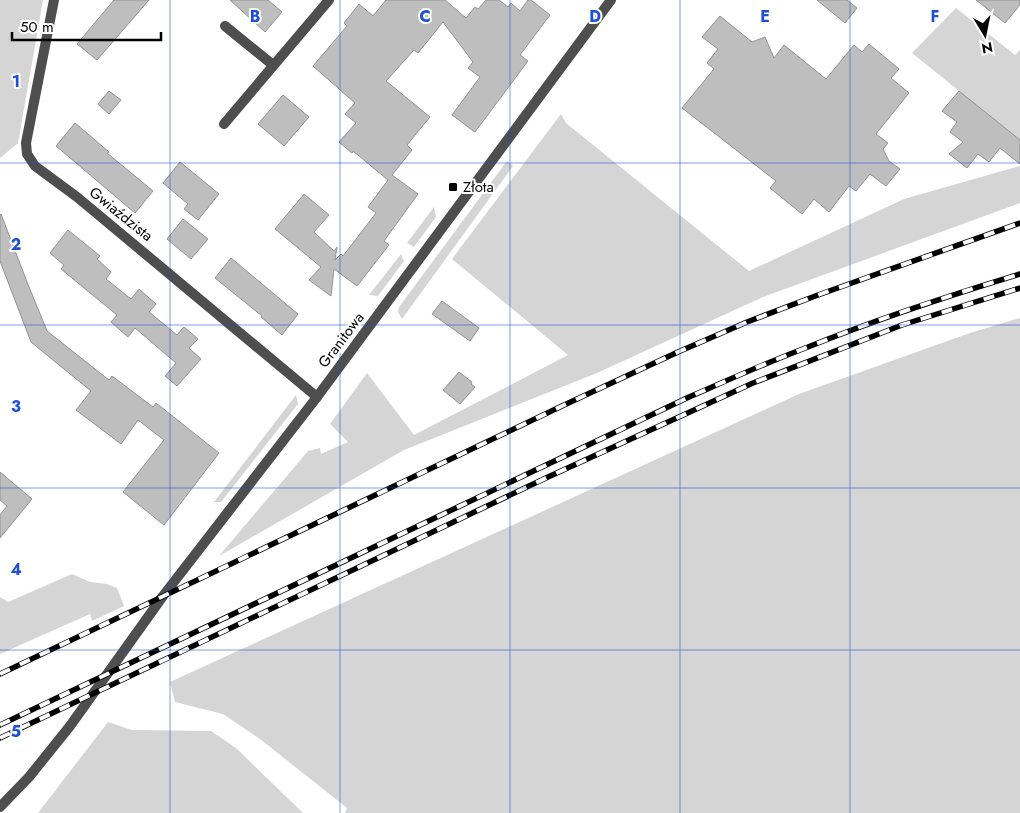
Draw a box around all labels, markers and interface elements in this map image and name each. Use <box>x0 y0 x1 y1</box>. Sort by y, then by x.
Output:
text: B <box>250 5 260 28</box>
text: C <box>419 5 431 28</box>
text: D <box>589 5 601 28</box>
text: E <box>760 5 770 28</box>
text: F <box>931 5 939 28</box>
scale bar <box>12 10 161 42</box>
north arrow <box>960 10 1010 60</box>
text: 50 m <box>20 16 54 38</box>
text: N <box>980 37 994 59</box>
text: 1 <box>12 70 20 93</box>
place label: Złota <box>463 176 494 198</box>
street label: Gwiaździsta <box>84 181 158 247</box>
marker: Złota <box>447 181 459 193</box>
text: 2 <box>11 233 21 256</box>
street label: Granitowa <box>313 308 369 372</box>
text: 3 <box>11 395 21 418</box>
text: 4 <box>10 558 22 581</box>
text: 5 <box>11 720 21 743</box>

